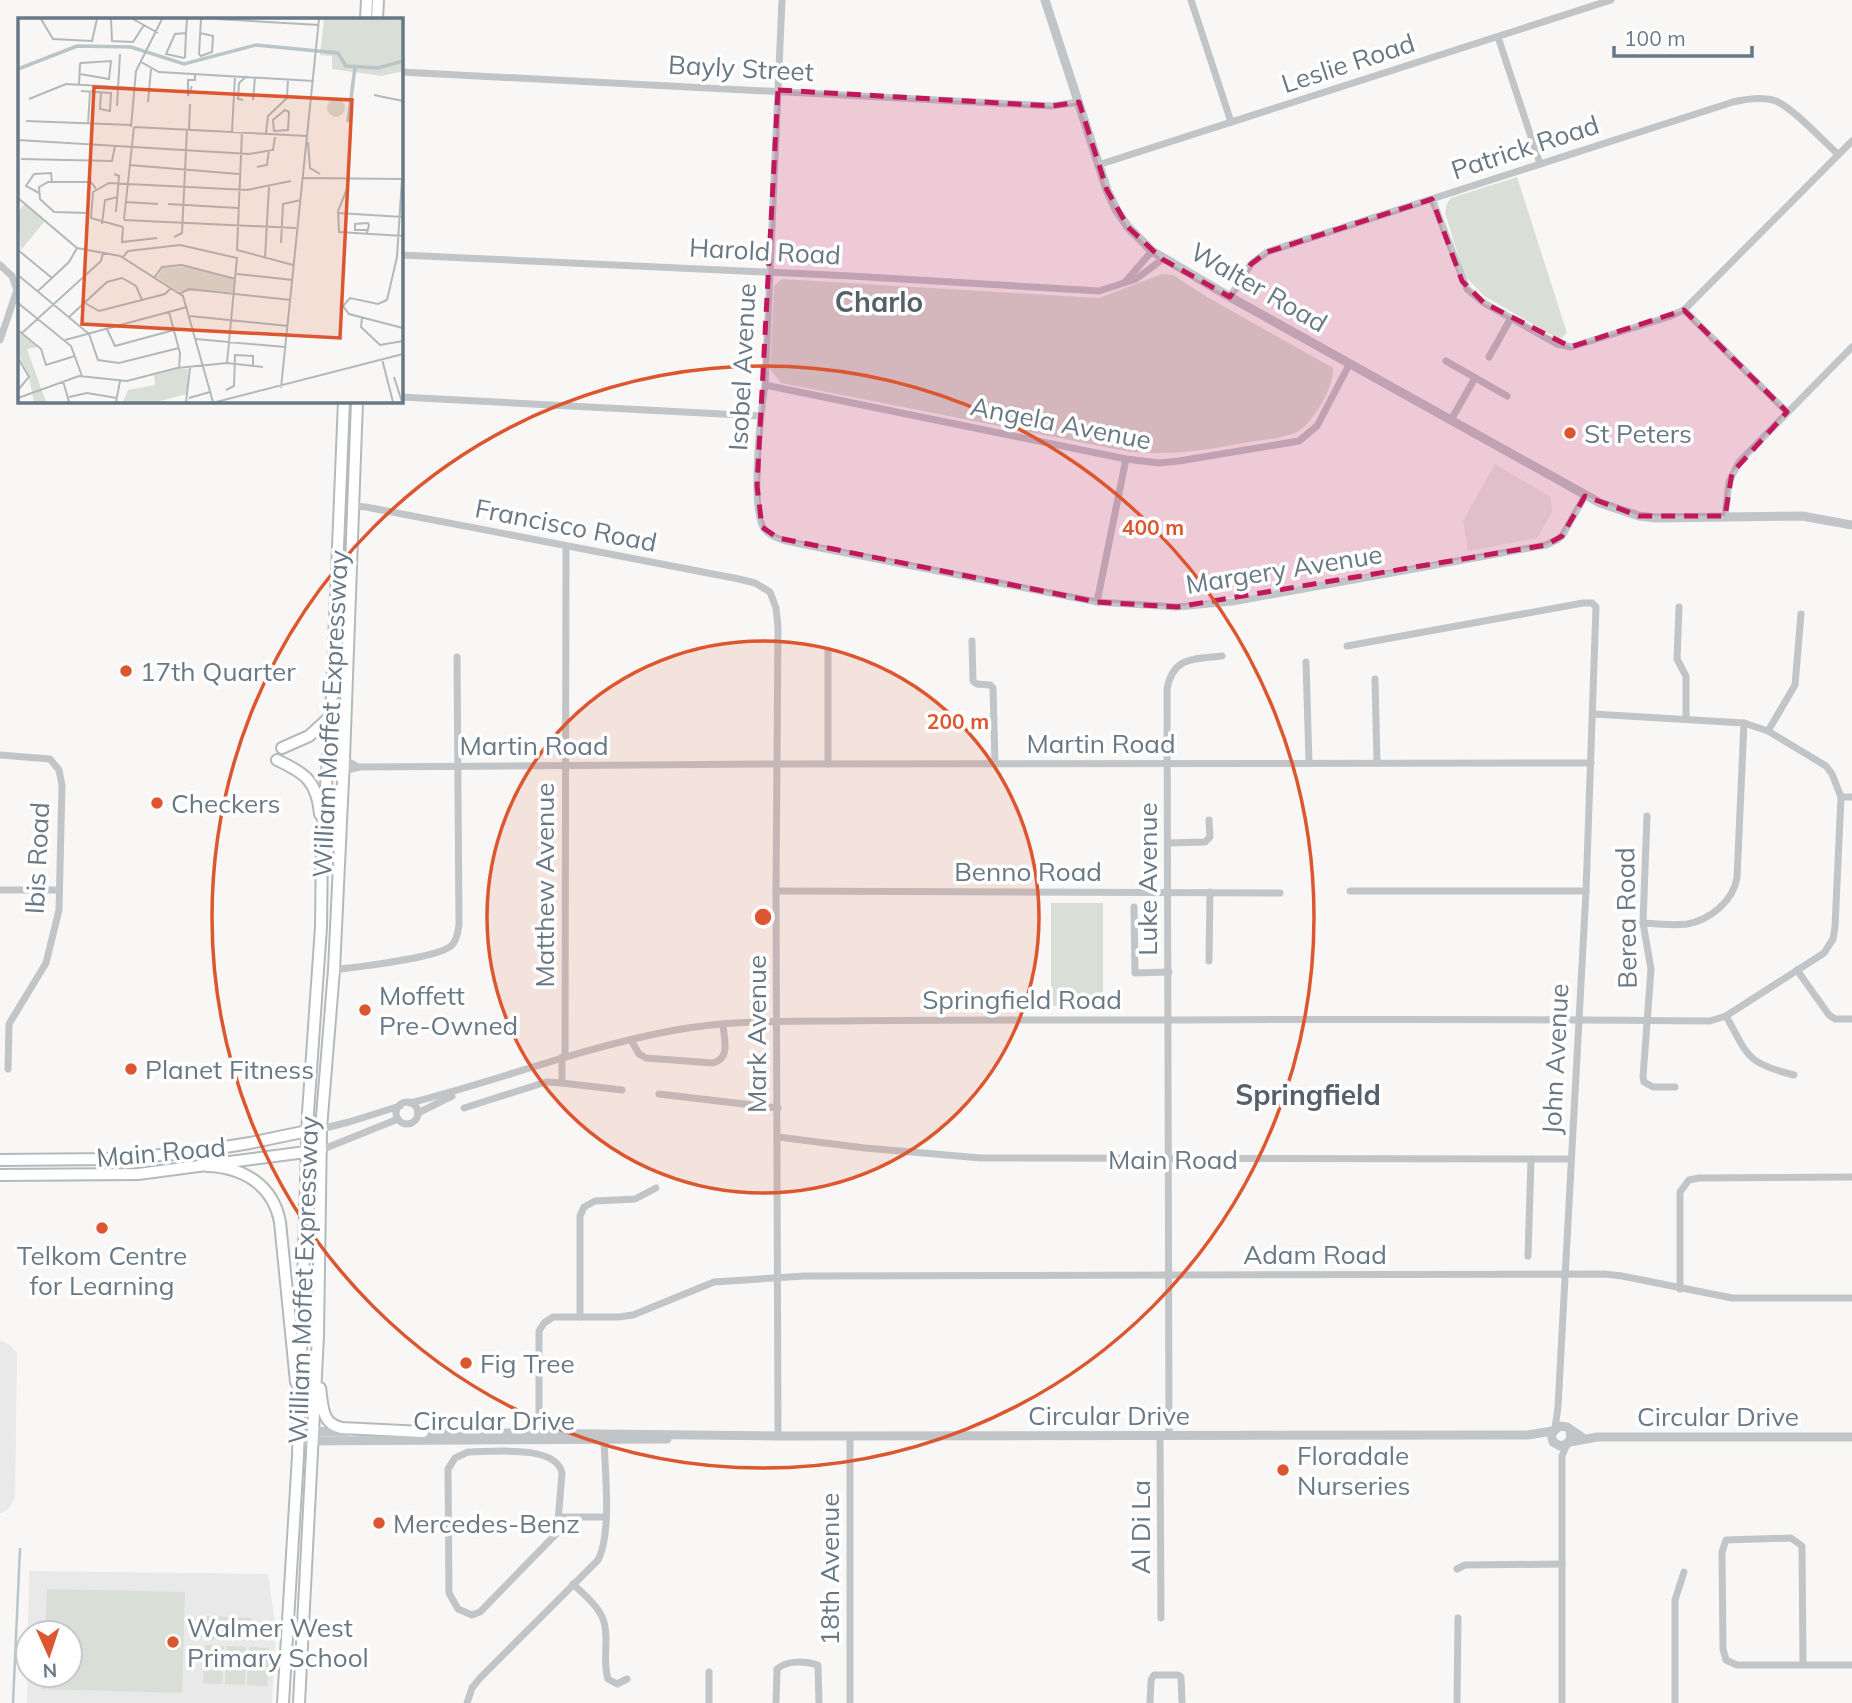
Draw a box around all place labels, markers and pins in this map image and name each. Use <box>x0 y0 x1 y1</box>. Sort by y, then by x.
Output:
place label: St Peters <box>1584 417 1692 450</box>
marker: St Peters <box>1562 425 1578 441</box>
place label: 17th Quarter <box>140 655 296 688</box>
marker: 17th Quarter <box>118 663 134 679</box>
place label: Checkers <box>171 787 280 820</box>
marker: Checkers <box>149 795 165 811</box>
centre of rings <box>751 905 775 929</box>
place label: Moffett Pre-Owned <box>379 979 518 1042</box>
marker: Moffett Pre-Owned <box>357 1002 373 1018</box>
place label: Planet Fitness <box>145 1053 314 1086</box>
marker: Planet Fitness <box>123 1061 139 1077</box>
marker: Telkom Centre for Learning <box>94 1220 110 1236</box>
place label: Telkom Centre for Learning <box>17 1239 187 1302</box>
place label: Fig Tree <box>480 1347 575 1380</box>
marker: Fig Tree <box>458 1355 474 1371</box>
place label: Floradale Nurseries <box>1297 1439 1410 1502</box>
marker: Floradale Nurseries <box>1275 1462 1291 1478</box>
place label: Mercedes-Benz <box>393 1507 580 1540</box>
marker: Mercedes-Benz <box>371 1515 387 1531</box>
place label: Walmer West Primary School <box>187 1611 369 1674</box>
marker: Walmer West Primary School <box>165 1634 181 1650</box>

